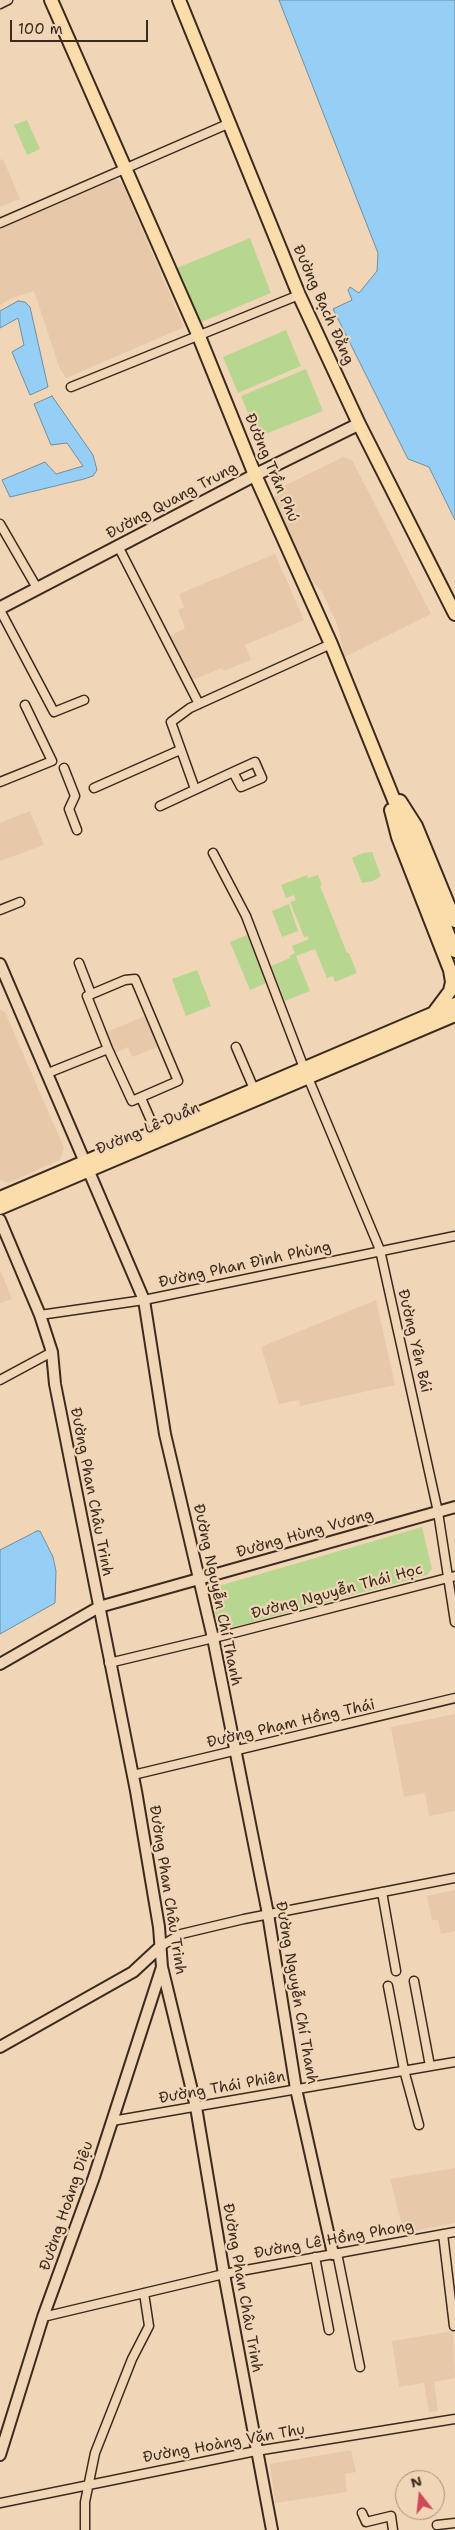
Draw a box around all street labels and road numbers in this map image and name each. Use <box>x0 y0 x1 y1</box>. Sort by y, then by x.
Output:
street label: Đường Bạch Đằng <box>288 242 358 368</box>
street label: Đường Trần Phú <box>240 411 302 525</box>
street label: Đường Quang Trung <box>103 459 241 543</box>
street label: Đường Lê Duẩn <box>94 1099 202 1159</box>
street label: Đường Phan Đình Phùng <box>157 1238 333 1292</box>
street label: Đường Yên Bái <box>393 1288 435 1394</box>
street label: Đường Phan Châu Trinh <box>66 1406 116 1578</box>
street label: Đường Nguyễn Chí Thanh <box>189 1502 245 1688</box>
street label: Đường Hùng Vương <box>235 1506 375 1562</box>
street label: Đường Nguyễn Thái Học <box>250 1560 424 1624</box>
street label: Đường Phạm Hồng Thái <box>205 1696 377 1752</box>
street label: Đường Phan Châu Trinh <box>145 1804 189 1976</box>
street label: Đường Nguyễn Chí Thanh <box>271 1900 321 2086</box>
street label: Đường Thái Phiên <box>157 2068 287 2108</box>
street label: Đường Hoàng Diệu <box>36 2139 98 2273</box>
street label: Đường Phan Châu Trinh <box>218 2202 266 2374</box>
street label: Đường Lê Hồng Phong <box>253 2217 415 2263</box>
street label: Đường Hoàng Văn Thụ <box>142 2421 306 2467</box>

